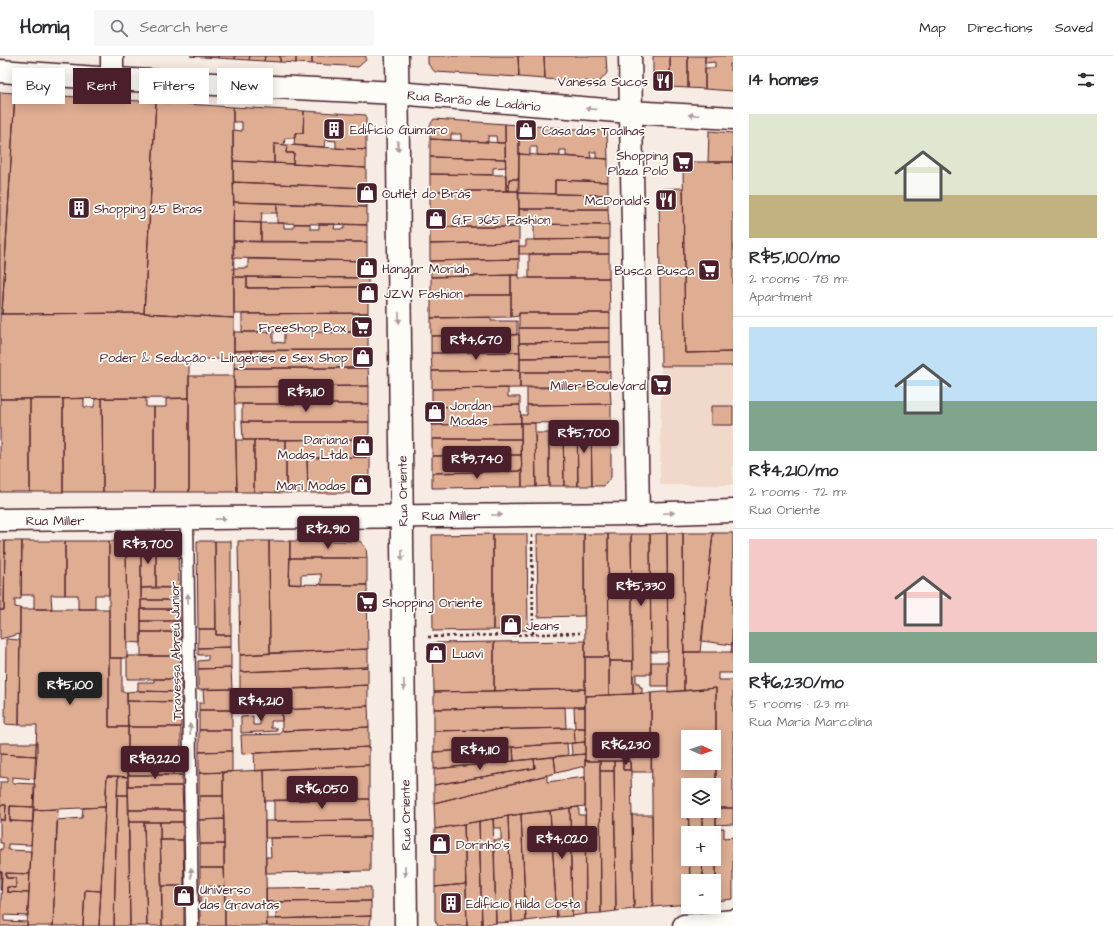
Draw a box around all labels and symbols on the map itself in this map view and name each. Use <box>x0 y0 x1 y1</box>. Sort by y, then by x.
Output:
restaurant icon: Vanessa Sucos <box>650 68 676 94</box>
place label: Vanessa Sucos <box>558 73 648 91</box>
street label: Rua Barão de Ladário <box>406 86 542 116</box>
one-way arrow <box>585 105 598 112</box>
one-way arrow <box>688 112 700 119</box>
building icon: Edifício Guimaro <box>321 116 347 142</box>
shop icon: Casa das Toalhas <box>513 117 539 143</box>
place label: Edifício Guimaro <box>350 121 448 139</box>
place label: Casa das Toalhas <box>542 122 645 140</box>
one-way arrow <box>394 140 401 152</box>
place label: Shopping Plaza Polo <box>608 147 669 180</box>
supermarket icon: Shopping Plaza Polo <box>670 149 696 175</box>
shop icon: Outlet do Brás <box>354 180 380 206</box>
place label: Outlet do Brás <box>382 185 471 203</box>
restaurant icon: McDonald's <box>653 187 679 213</box>
place label: McDonald's <box>585 192 650 210</box>
building icon: Shopping 25 Bras <box>66 195 92 221</box>
place label: Shopping 25 Bras <box>94 200 203 219</box>
shop icon: G.F 365 Fashion <box>423 206 449 232</box>
place label: G.F 365 Fashion <box>452 211 551 229</box>
shop icon: Hangar Moriah <box>354 255 380 281</box>
supermarket icon: Busca Busca <box>696 257 722 283</box>
place label: Hangar Moriah <box>382 260 470 279</box>
place label: Busca Busca <box>614 262 694 280</box>
shop icon: JZW Fashion <box>355 280 381 306</box>
place label: JZW Fashion <box>384 285 463 303</box>
one-way arrow <box>396 312 403 324</box>
supermarket icon: FreeShop Box <box>349 314 375 340</box>
place label: FreeShop Box <box>259 319 347 337</box>
pin: R$4,670 <box>439 327 513 361</box>
shop icon: Poder & Sedução - Lingeries e Sex Shop <box>350 344 376 370</box>
place label: Poder & Sedução - Lingeries e Sex Shop <box>100 349 348 368</box>
supermarket icon: Miller Boulevard <box>648 372 674 398</box>
place label: Miller Boulevard <box>550 377 646 395</box>
pin: R$3,110 <box>269 379 343 413</box>
place label: Jordan Modas <box>450 397 492 430</box>
shop icon: Jordan Modas <box>422 399 448 425</box>
pin: R$5,700 <box>547 420 621 454</box>
place label: Dariana Modas Ltda <box>277 431 348 464</box>
shop icon: Dariana Modas Ltda <box>350 433 376 459</box>
pin: R$9,740 <box>440 446 514 480</box>
street label: Rua Oriente <box>393 455 413 527</box>
shop icon: Mari Modas <box>348 472 374 498</box>
place label: Mari Modas <box>276 477 346 495</box>
street label: Rua Miller <box>422 507 480 525</box>
one-way arrow <box>663 509 675 516</box>
street label: Rua Miller <box>26 512 84 530</box>
one-way arrow <box>491 512 504 518</box>
one-way arrow <box>215 515 227 522</box>
pin: R$2,910 <box>291 516 365 550</box>
pin: R$3,700 <box>111 531 185 565</box>
one-way arrow <box>399 549 405 562</box>
pin: R$5,330 <box>604 573 678 607</box>
street label: Travessa Abreú Junior <box>166 582 186 720</box>
supermarket icon: Shopping Oriente <box>354 589 380 615</box>
one-way arrow <box>185 592 191 605</box>
place label: Shopping Oriente <box>382 594 483 613</box>
shop icon: Jeans <box>498 612 524 638</box>
place label: Jeans <box>526 617 560 635</box>
shop icon: Luavi <box>423 640 449 666</box>
place label: Luavi <box>452 645 483 663</box>
pin: R$5,100 <box>33 672 107 706</box>
one-way arrow <box>401 679 407 692</box>
pin: R$4,210 <box>224 688 298 722</box>
one-way arrow <box>187 722 193 735</box>
north arrow <box>681 730 721 770</box>
pin: R$6,230 <box>589 732 663 766</box>
pin: R$4,110 <box>443 737 517 771</box>
pin: R$8,220 <box>118 746 192 780</box>
pin: R$6,050 <box>285 776 359 810</box>
street label: Rua Oriente <box>396 779 416 851</box>
pin: R$4,020 <box>525 826 599 860</box>
shop icon: Dorinho's <box>427 831 453 857</box>
place label: Dorinho's <box>456 836 510 854</box>
one-way arrow <box>402 865 408 878</box>
one-way arrow <box>188 867 195 879</box>
place label: Universo das Gravatas <box>200 881 280 914</box>
shop icon: Universo das Gravatas <box>171 883 197 909</box>
building icon: Edifício Hilda Costa <box>438 890 464 916</box>
place label: Edifício Hilda Costa <box>466 895 580 913</box>

